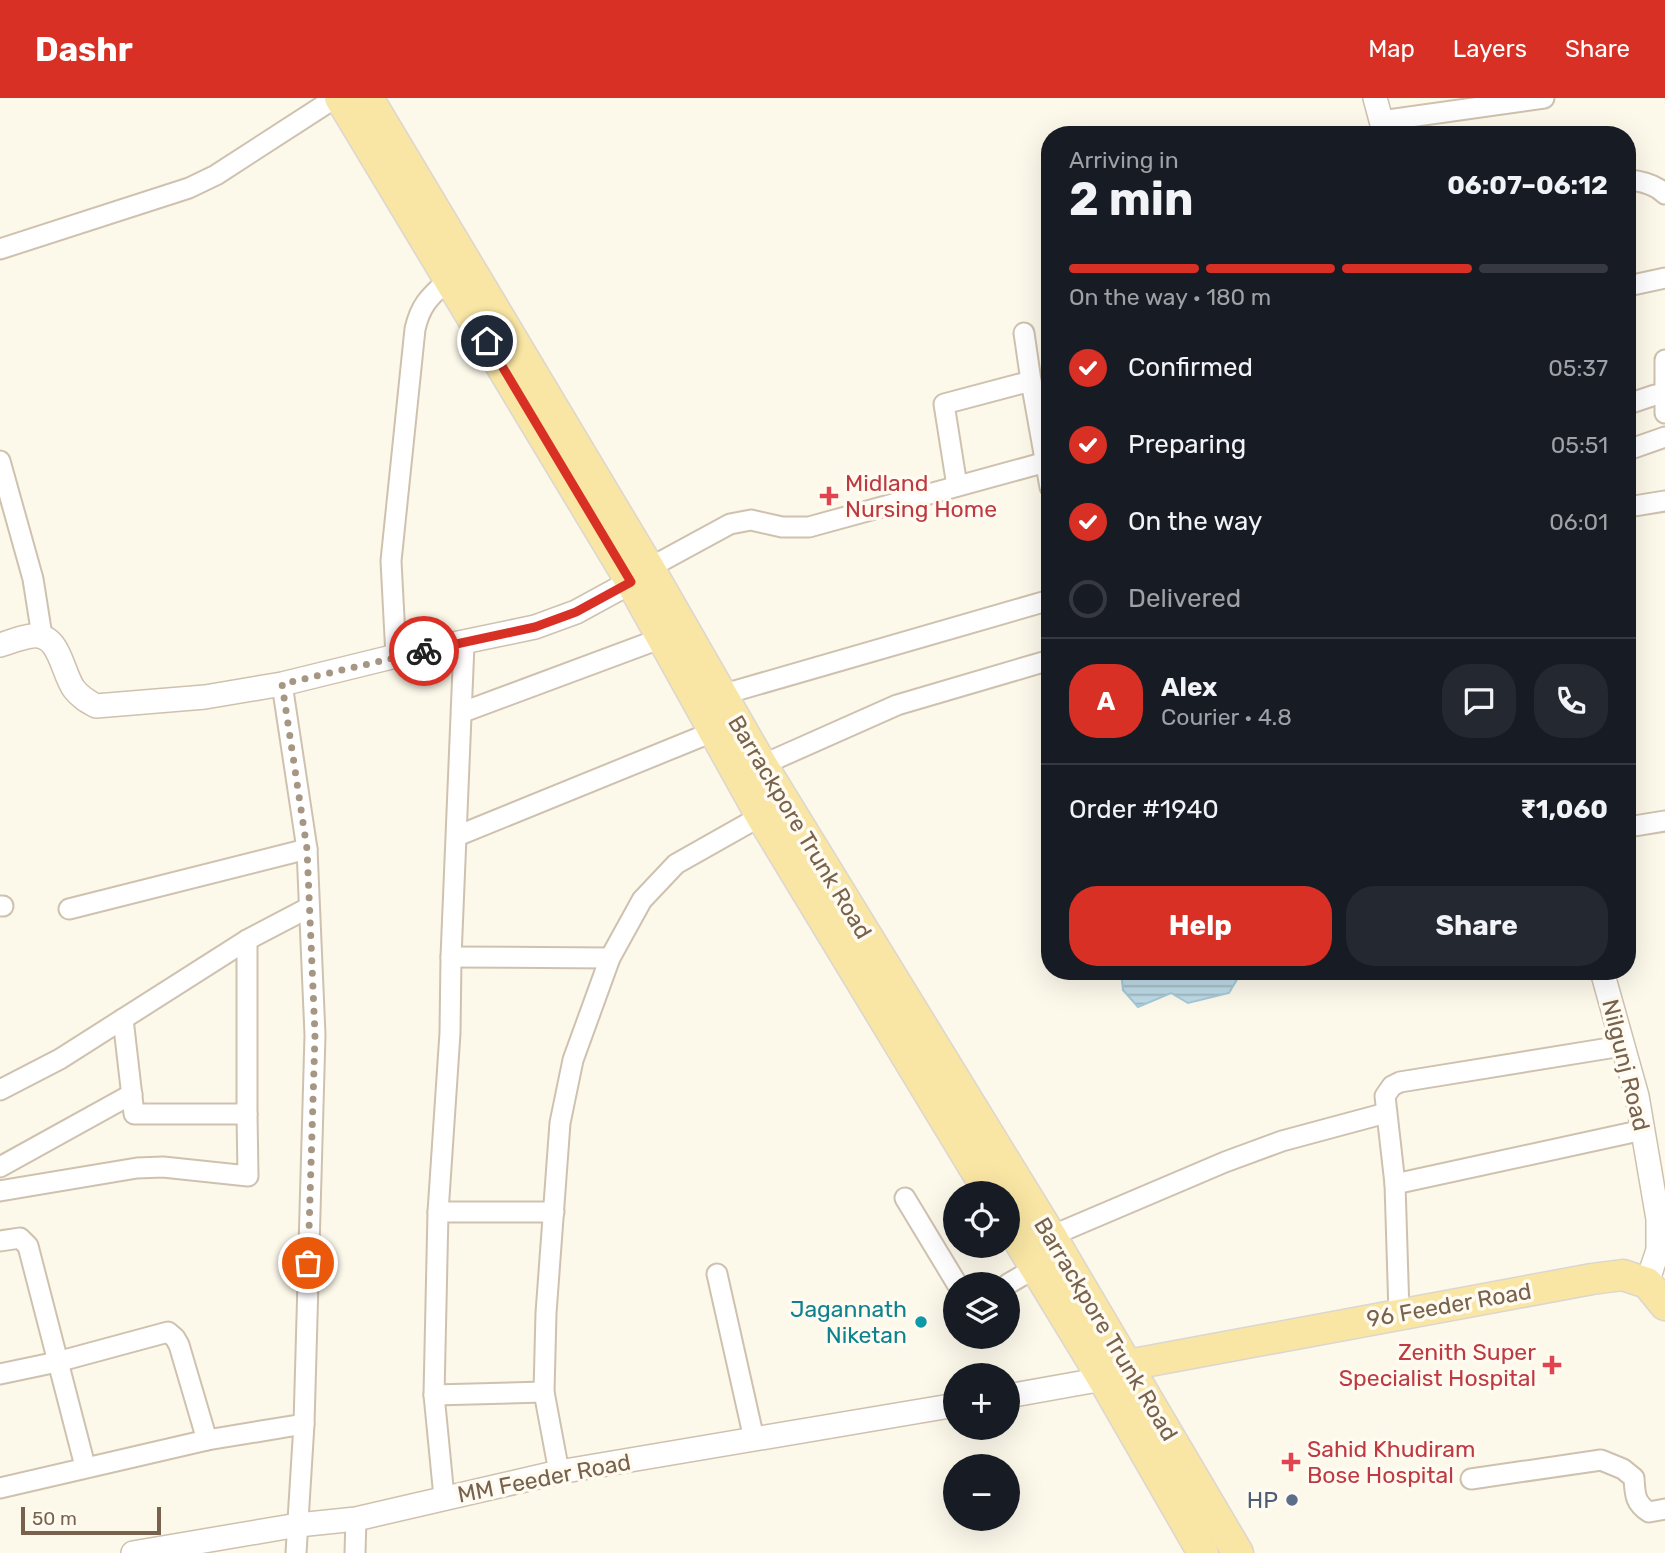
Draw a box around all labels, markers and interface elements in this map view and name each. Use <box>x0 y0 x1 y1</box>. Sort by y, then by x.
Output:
text: Dashr <box>35 30 133 69</box>
text: Map <box>1368 35 1415 63</box>
text: Layers <box>1453 35 1527 63</box>
text: Share <box>1565 35 1630 63</box>
text: Arriving in <box>1069 146 1179 174</box>
text: 06:07–06:12 <box>1447 170 1608 201</box>
text: 2 min <box>1069 172 1194 227</box>
text: On the way · 180 m <box>1069 283 1271 311</box>
pin <box>457 311 517 371</box>
icon: home <box>468 322 506 360</box>
icon: check <box>1069 349 1107 387</box>
text: Confirmed <box>1128 352 1253 383</box>
text: 05:37 <box>1548 354 1608 382</box>
icon: check <box>1069 426 1107 464</box>
text: Preparing <box>1128 429 1246 460</box>
text: 05:51 <box>1551 431 1608 459</box>
place label: Midland Nursing Home <box>845 469 997 523</box>
marker: Midland Nursing Home <box>819 486 839 506</box>
icon: check <box>1069 503 1107 541</box>
text: On the way <box>1128 506 1262 537</box>
text: 06:01 <box>1549 508 1608 536</box>
text: Delivered <box>1128 583 1241 614</box>
courier <box>389 616 459 686</box>
icon: bike <box>405 632 443 670</box>
button: chat <box>1442 664 1516 738</box>
button: phone <box>1534 664 1608 738</box>
text: Alex <box>1161 672 1217 703</box>
text: A <box>1097 686 1115 717</box>
text: Courier · 4.8 <box>1161 703 1292 731</box>
street label: Barrackpore Trunk Road <box>722 710 878 944</box>
text: Order #1940 <box>1069 794 1219 825</box>
text: ₹1,060 <box>1520 794 1608 825</box>
button: Help <box>1069 886 1332 966</box>
button: Share <box>1346 886 1608 966</box>
street label: Nilgunj Road <box>1596 996 1656 1134</box>
map controls <box>943 1181 1020 1531</box>
button: locate <box>943 1181 1020 1258</box>
street label: Barrackpore Trunk Road <box>1028 1212 1184 1446</box>
pin <box>278 1233 338 1293</box>
icon: bag <box>289 1244 327 1282</box>
button: layers <box>943 1272 1020 1349</box>
street label: 96 Feeder Road <box>1364 1277 1534 1333</box>
place label: Jagannath Niketan <box>790 1295 907 1349</box>
marker: Jagannath Niketan <box>913 1314 929 1330</box>
place label: Zenith Super Specialist Hospital <box>1339 1338 1536 1392</box>
marker: Zenith Super Specialist Hospital <box>1542 1355 1562 1375</box>
button: + <box>943 1363 1020 1440</box>
place label: Sahid Khudiram Bose Hospital <box>1307 1435 1476 1489</box>
street label: MM Feeder Road <box>455 1447 633 1509</box>
marker: Sahid Khudiram Bose Hospital <box>1281 1452 1301 1472</box>
button: − <box>943 1454 1020 1531</box>
place label: HP <box>1247 1486 1278 1514</box>
marker: HP <box>1284 1492 1300 1508</box>
scale bar <box>21 1504 161 1536</box>
text: 50 m <box>32 1507 77 1530</box>

